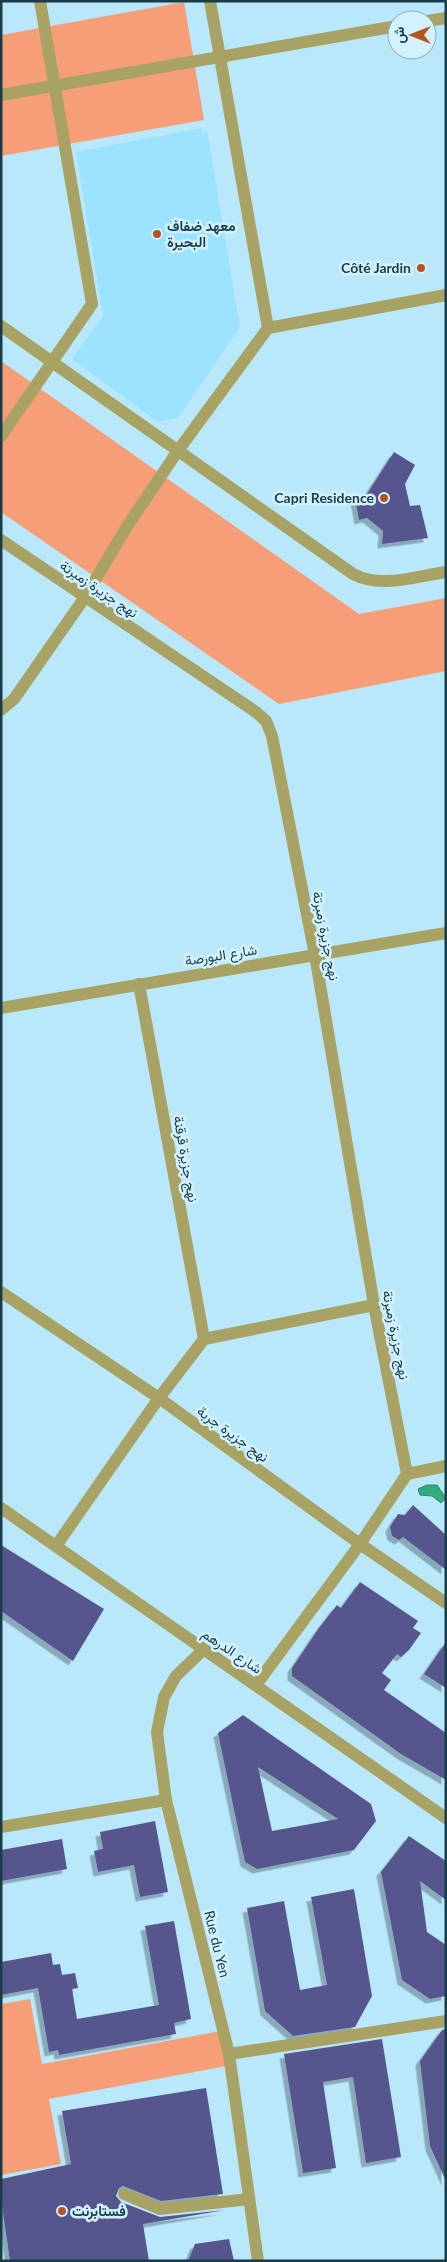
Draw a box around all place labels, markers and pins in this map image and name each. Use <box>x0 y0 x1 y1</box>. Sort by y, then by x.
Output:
place label: معهد ضفاف البحيرة <box>167 217 236 251</box>
marker: معهد ضفاف البحيرة <box>151 228 163 240</box>
place label: Côté Jardin <box>341 259 411 276</box>
marker: Côté Jardin <box>415 262 427 274</box>
place label: Capri Residence <box>274 489 375 506</box>
marker: Capri Residence <box>378 492 390 504</box>
place label: فستابرنت <box>72 2202 126 2220</box>
marker: فستابرنت <box>56 2205 68 2217</box>

